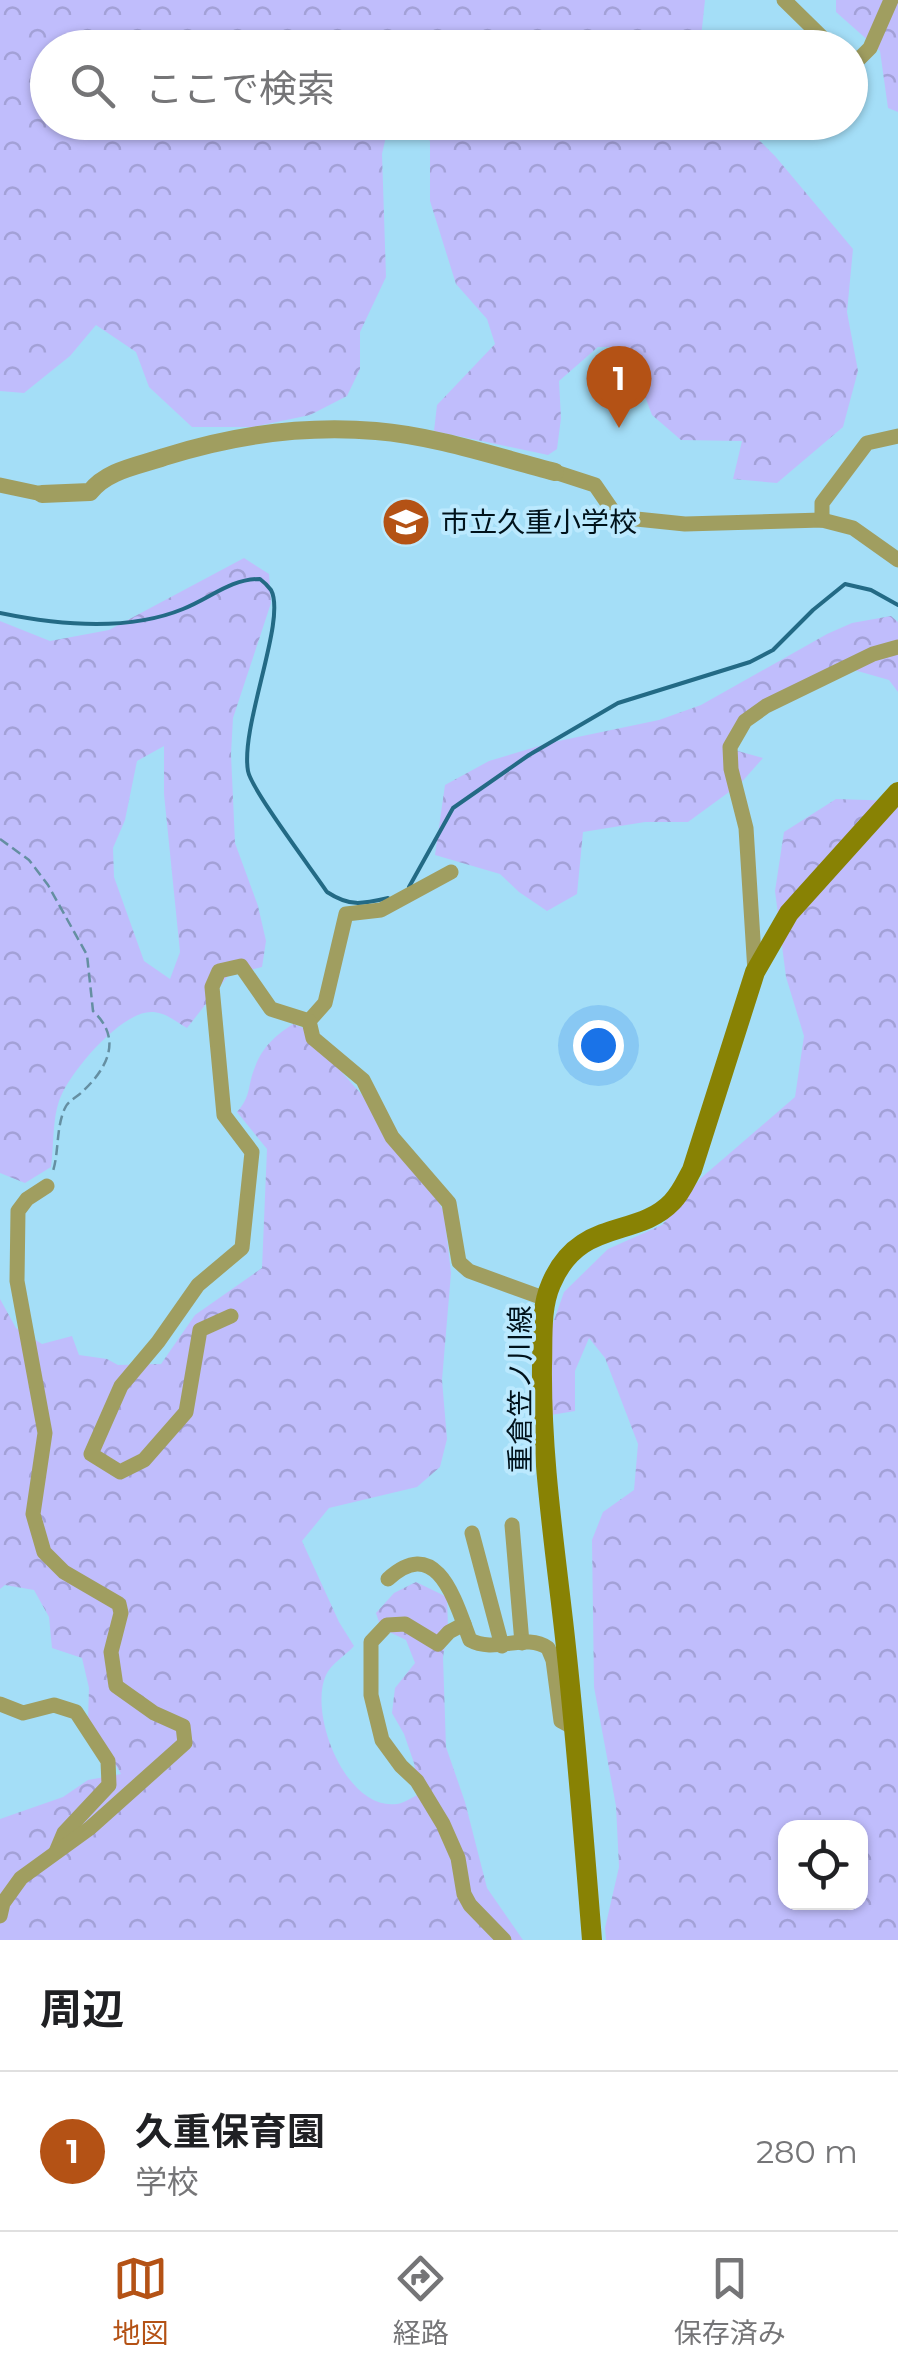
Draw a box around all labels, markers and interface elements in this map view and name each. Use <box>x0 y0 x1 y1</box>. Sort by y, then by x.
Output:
search box <box>30 30 868 140</box>
icon: search <box>65 58 120 113</box>
text: ここで検索 <box>145 65 335 112</box>
pin: 1 <box>586 346 652 428</box>
school or university icon: 市立久重小学校 <box>380 496 432 548</box>
place label: 市立久重小学校 <box>441 505 637 539</box>
your location <box>573 1020 624 1071</box>
street label: 重倉笠ノ川線 <box>503 1305 537 1473</box>
map controls <box>778 1820 868 1910</box>
button: locate <box>778 1820 868 1910</box>
text: 周辺 <box>40 1983 124 2035</box>
text: 久重保育園 <box>135 2108 325 2155</box>
text: 1 <box>66 2132 79 2171</box>
text: 280 m <box>756 2132 858 2171</box>
text: 学校 <box>135 2162 199 2201</box>
tab: 地図 <box>112 2251 168 2351</box>
tab: 経路 <box>393 2251 449 2351</box>
tab: 保存済み <box>674 2251 786 2351</box>

